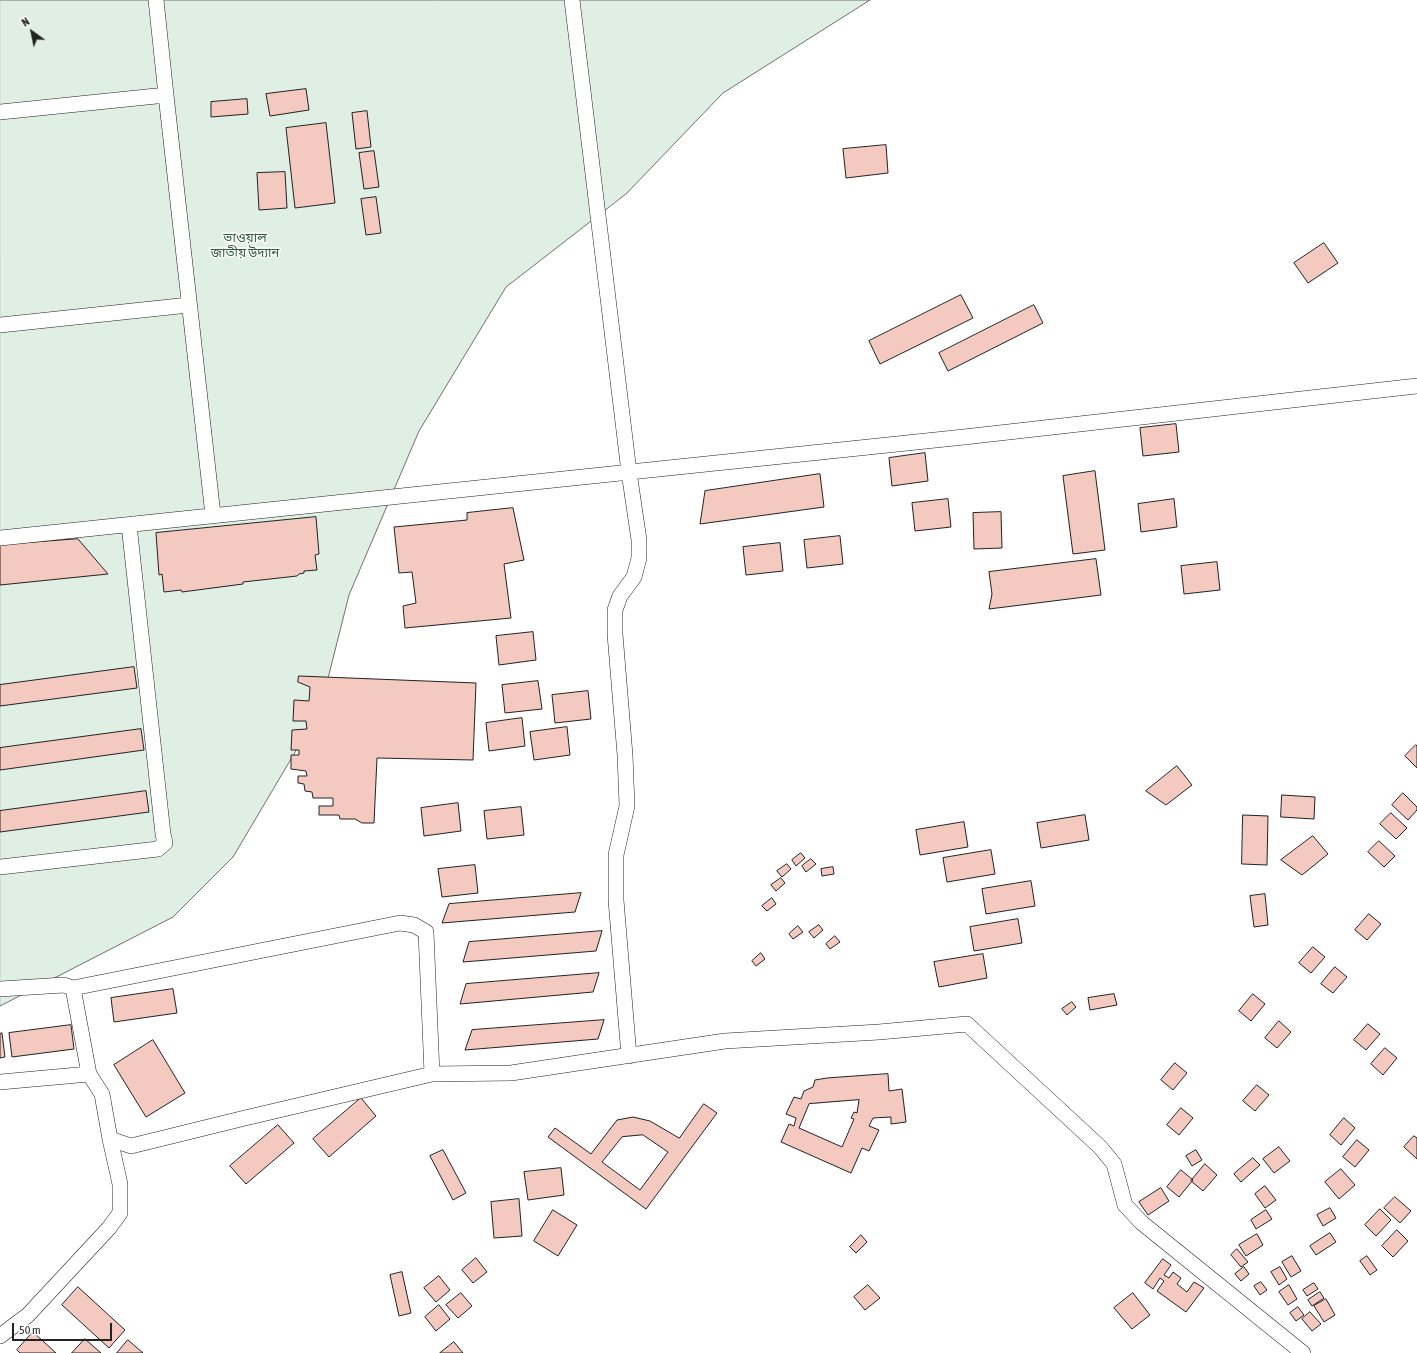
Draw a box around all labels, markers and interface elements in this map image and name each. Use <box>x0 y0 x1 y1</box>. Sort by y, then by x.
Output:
north arrow <box>12 12 52 52</box>
text: N <box>19 15 31 29</box>
park label: ভাওয়াল জাতীয় উদ্যান <box>211 230 279 261</box>
scale bar <box>14 1315 114 1341</box>
text: 50 m <box>19 1323 41 1337</box>

